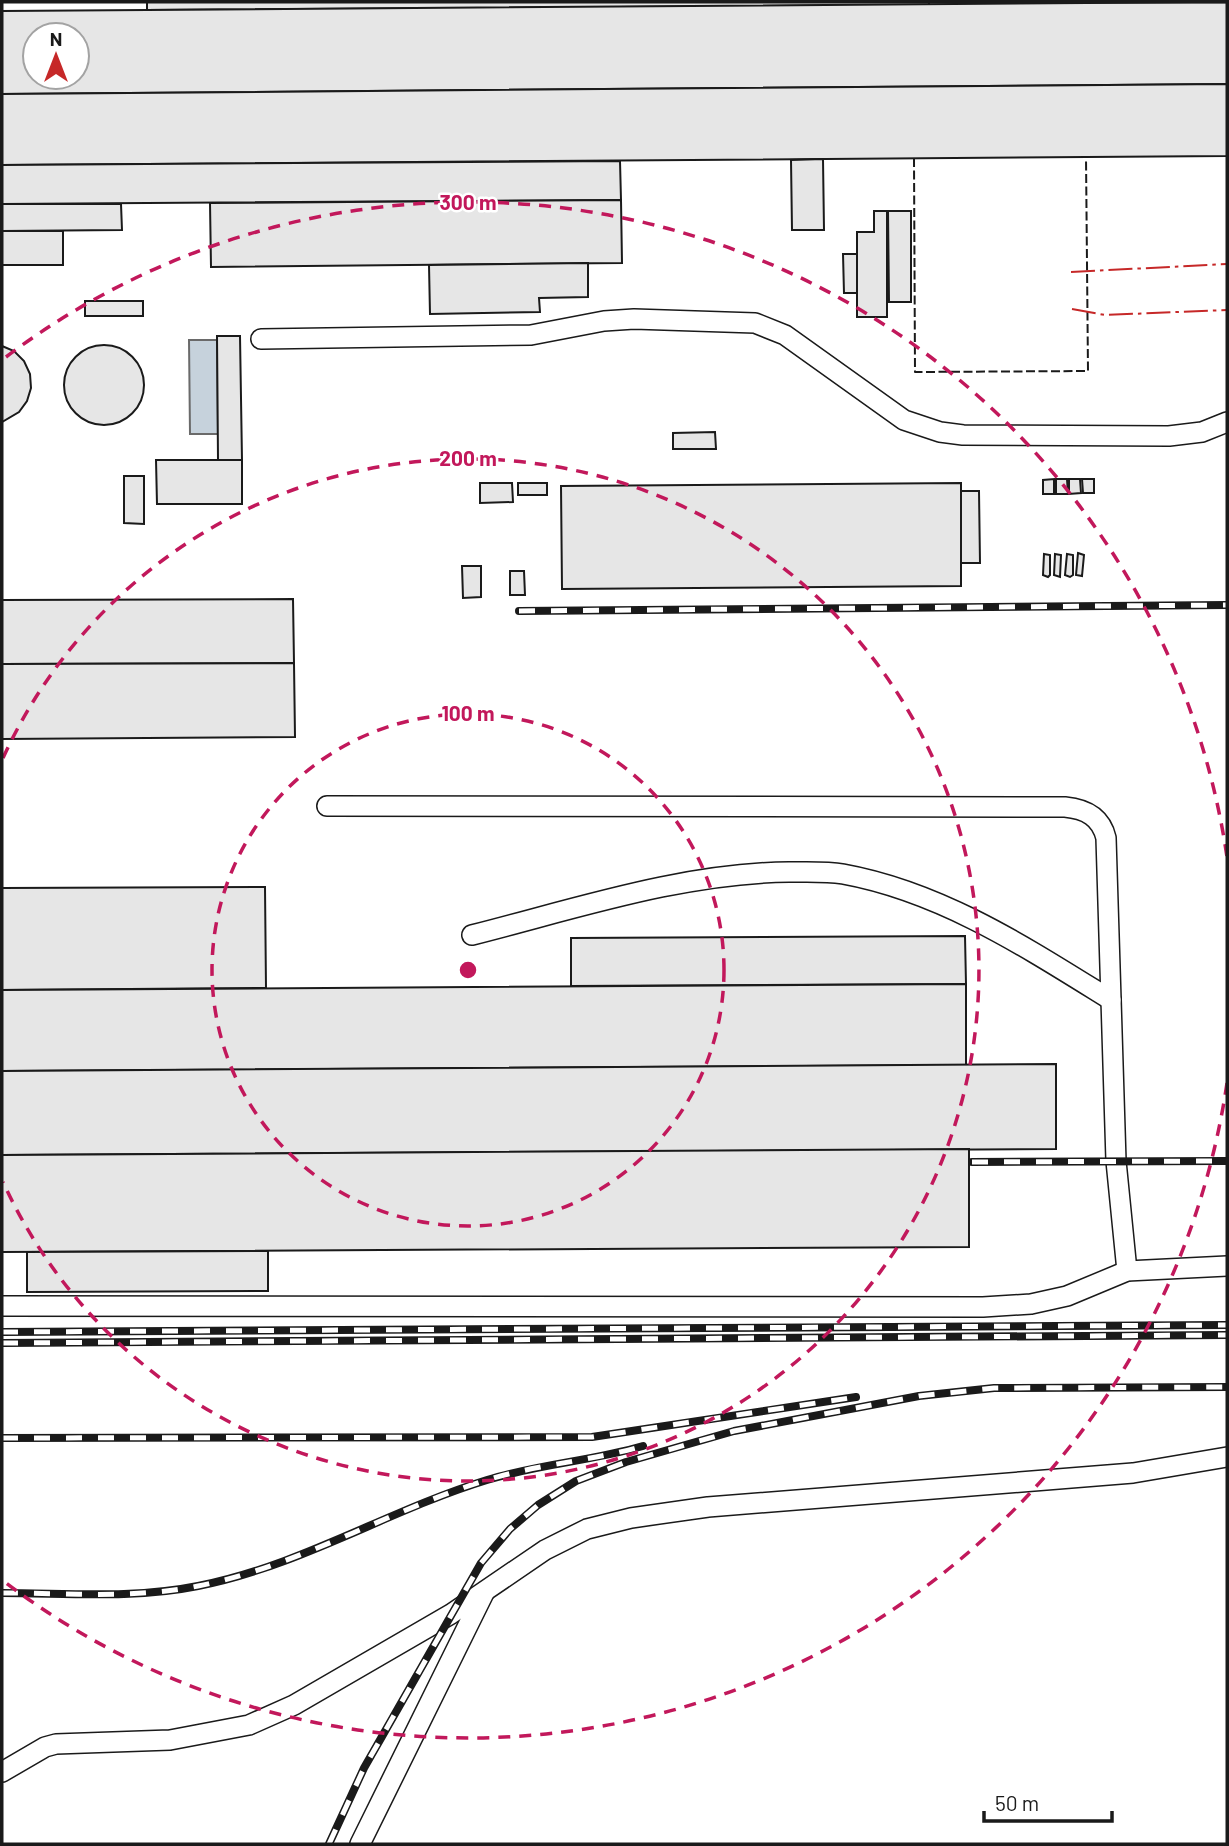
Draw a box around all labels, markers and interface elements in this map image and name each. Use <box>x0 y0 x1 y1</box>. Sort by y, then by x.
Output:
north arrow <box>21 21 91 91</box>
text: N <box>50 27 62 50</box>
text: 300 m <box>439 189 497 214</box>
text: 200 m <box>439 445 497 470</box>
text: 100 m <box>441 700 495 725</box>
centre of rings <box>456 958 480 982</box>
scale bar <box>984 1780 1112 1824</box>
text: 50 m <box>995 1790 1039 1815</box>

